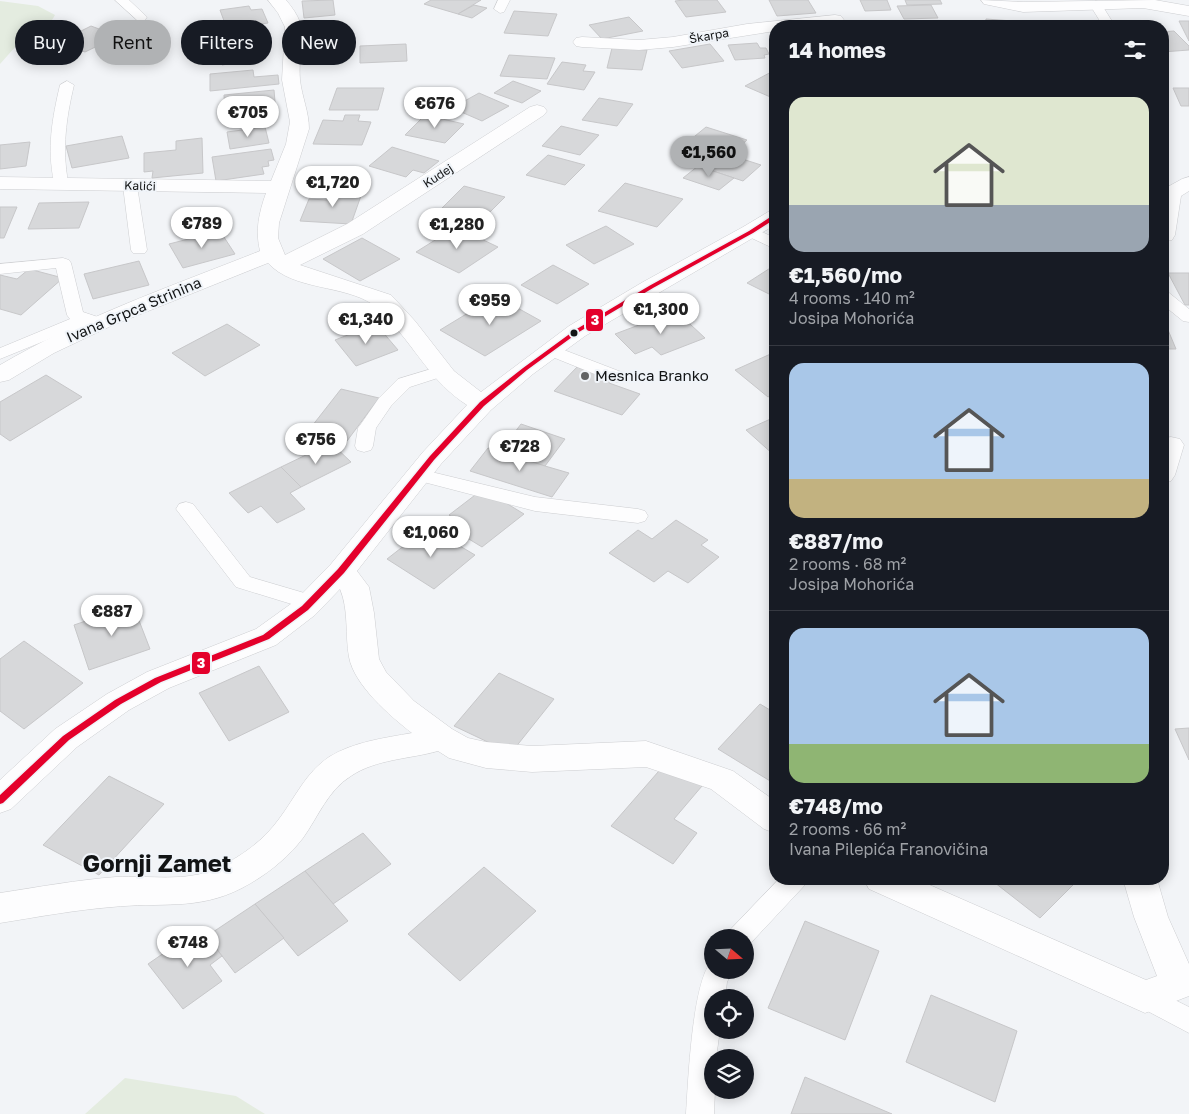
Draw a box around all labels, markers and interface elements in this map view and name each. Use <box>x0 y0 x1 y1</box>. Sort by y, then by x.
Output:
chip: Buy <box>15 20 84 65</box>
chip: Rent <box>94 20 171 65</box>
chip: Filters <box>181 20 272 65</box>
chip: New <box>282 20 356 65</box>
street label: Škarpa <box>688 25 730 46</box>
icon: filters <box>1121 36 1149 64</box>
text: 14 homes <box>789 37 886 63</box>
pin: €676 <box>405 86 465 129</box>
text: €676 <box>415 93 455 113</box>
pin: €705 <box>218 96 278 138</box>
text: €705 <box>228 102 268 122</box>
icon: home <box>924 130 1014 220</box>
pin: €1,560 <box>668 136 750 178</box>
text: €1,560 <box>682 142 736 162</box>
street label: Kudej <box>420 160 456 191</box>
pin: €1,720 <box>292 166 374 208</box>
text: €1,720 <box>306 172 360 192</box>
street label: Kalići <box>124 177 156 194</box>
pin: €789 <box>172 206 232 249</box>
pin: €1,280 <box>416 208 498 250</box>
text: €789 <box>182 213 222 233</box>
text: €1,280 <box>429 214 485 234</box>
text: €1,560/mo <box>789 262 902 288</box>
street label: Ivana Grpca Strinina <box>63 273 204 346</box>
pin: €959 <box>460 284 520 326</box>
text: 4 rooms · 140 m² <box>789 288 915 308</box>
text: €959 <box>469 290 511 310</box>
pin: €1,300 <box>620 292 702 335</box>
text: €1,300 <box>633 299 689 319</box>
pin: €1,340 <box>325 302 407 345</box>
line badge: 3 <box>585 308 604 332</box>
text: Josipa Mohorića <box>789 308 914 328</box>
text: €1,340 <box>339 309 393 329</box>
text: 3 <box>591 311 599 328</box>
unlabelled marker <box>569 328 579 338</box>
place label: Mesnica Branko <box>595 366 709 384</box>
marker: Mesnica Branko <box>579 370 591 382</box>
icon: home <box>924 395 1014 485</box>
pin: €756 <box>286 422 346 465</box>
text: €756 <box>296 429 336 449</box>
pin: €728 <box>490 430 550 472</box>
text: €728 <box>500 436 540 456</box>
pin: €1,060 <box>390 516 472 558</box>
text: €1,060 <box>403 522 459 542</box>
text: €887/mo <box>789 528 883 554</box>
text: 2 rooms · 68 m² <box>789 554 906 574</box>
text: Josipa Mohorića <box>789 574 914 594</box>
pin: €887 <box>82 594 142 637</box>
text: €887 <box>92 601 132 621</box>
line badge: 3 <box>191 651 211 675</box>
text: 3 <box>197 654 205 671</box>
icon: home <box>924 660 1014 750</box>
text: €748/mo <box>789 793 883 819</box>
text: 2 rooms · 66 m² <box>789 819 906 839</box>
text: Ivana Pilepića Franovičina <box>789 839 988 859</box>
district label: Gornji Zamet <box>83 848 231 877</box>
pin: €748 <box>158 926 218 968</box>
north arrow <box>704 929 754 979</box>
map controls <box>704 929 754 1099</box>
text: €748 <box>168 932 208 952</box>
button: locate <box>704 989 754 1039</box>
button: layers <box>704 1049 754 1099</box>

